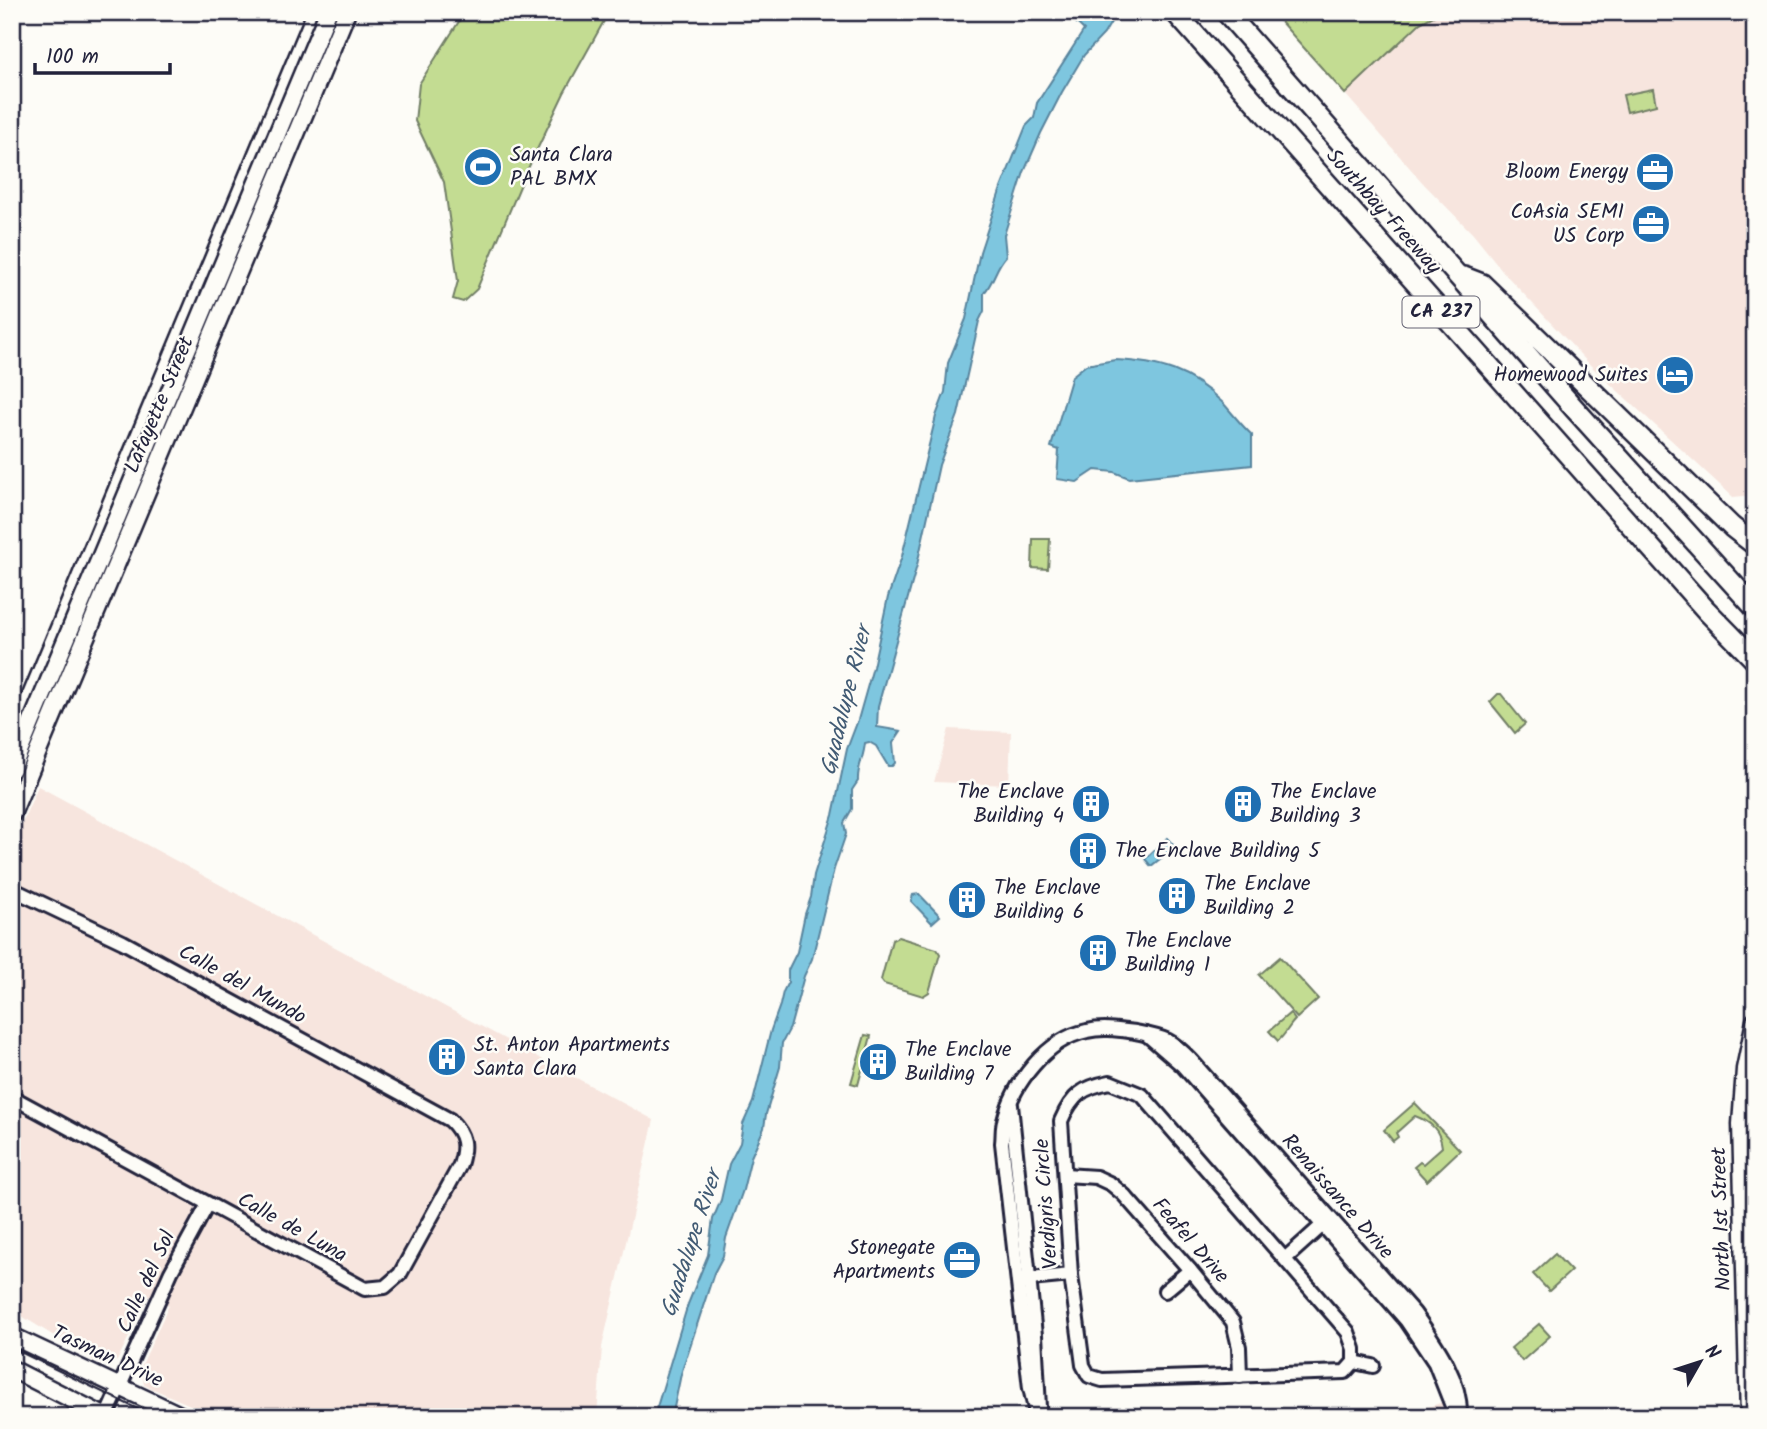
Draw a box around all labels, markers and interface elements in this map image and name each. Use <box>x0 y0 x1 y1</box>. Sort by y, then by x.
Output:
scale bar <box>35 32 170 76</box>
text: 100 m <box>46 41 99 74</box>
place label: Santa Clara PAL BMX <box>510 139 613 196</box>
street label: Southbay Freeway <box>1317 142 1449 283</box>
sports icon: Santa Clara PAL BMX <box>462 146 504 188</box>
office icon: Bloom Energy <box>1634 151 1676 193</box>
place label: Bloom Energy <box>1506 156 1628 189</box>
place label: CoAsia SEMI US Corp <box>1510 196 1624 253</box>
office icon: CoAsia SEMI US Corp <box>1630 203 1672 245</box>
road number: CA 237 <box>1402 296 1480 328</box>
street label: Lafayette Street <box>116 331 204 479</box>
hotel icon: Homewood Suites <box>1654 354 1696 396</box>
place label: Homewood Suites <box>1493 359 1648 392</box>
water label: Guadalupe River <box>811 619 884 779</box>
place label: The Enclave Building 4 <box>958 776 1065 833</box>
place label: The Enclave Building 3 <box>1270 776 1377 833</box>
building icon: The Enclave Building 4 <box>1070 783 1112 825</box>
building icon: The Enclave Building 3 <box>1222 783 1264 825</box>
building icon: The Enclave Building 5 <box>1067 830 1109 872</box>
place label: The Enclave Building 5 <box>1115 835 1322 868</box>
place label: The Enclave Building 2 <box>1204 868 1311 925</box>
place label: The Enclave Building 6 <box>994 872 1101 929</box>
building icon: The Enclave Building 2 <box>1156 875 1198 917</box>
building icon: The Enclave Building 6 <box>946 879 988 921</box>
place label: The Enclave Building 1 <box>1125 925 1232 982</box>
building icon: The Enclave Building 1 <box>1077 932 1119 974</box>
street label: Calle del Mundo <box>172 936 312 1034</box>
place label: St. Anton Apartments Santa Clara <box>474 1029 670 1086</box>
place label: The Enclave Building 7 <box>905 1034 1012 1091</box>
building icon: St. Anton Apartments Santa Clara <box>426 1036 468 1078</box>
building icon: The Enclave Building 7 <box>857 1041 899 1083</box>
street label: Renaissance Drive <box>1273 1127 1402 1268</box>
street label: Verdigris Circle <box>1026 1137 1068 1270</box>
street label: North 1st Street <box>1703 1146 1741 1291</box>
water label: Guadalupe River <box>651 1162 734 1322</box>
street label: Calle de Luna <box>231 1184 353 1272</box>
street label: Feafel Drive <box>1143 1191 1237 1292</box>
street label: Calle del Sol <box>109 1225 185 1339</box>
place label: Stonegate Apartments <box>833 1232 936 1289</box>
office icon: Stonegate Apartments <box>941 1239 983 1281</box>
street label: Tasman Drive <box>46 1317 169 1398</box>
north arrow <box>1666 1328 1736 1398</box>
text: N <box>1696 1338 1727 1367</box>

